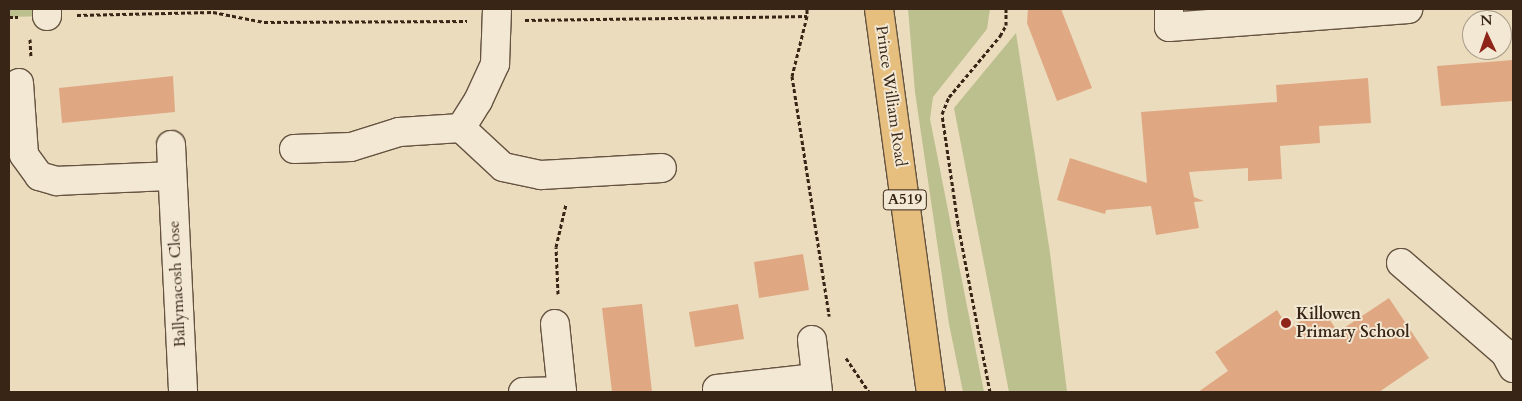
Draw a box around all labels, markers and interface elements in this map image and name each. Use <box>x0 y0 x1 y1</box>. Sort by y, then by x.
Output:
north arrow <box>1462 10 1512 60</box>
text: N <box>1480 11 1493 30</box>
street label: Prince William Road <box>872 24 910 168</box>
road number: A519 <box>882 188 928 212</box>
street label: Ballymacosh Close <box>164 220 190 348</box>
place label: Killowen Primary School <box>1296 304 1410 342</box>
marker: Killowen Primary School <box>1280 317 1292 329</box>

